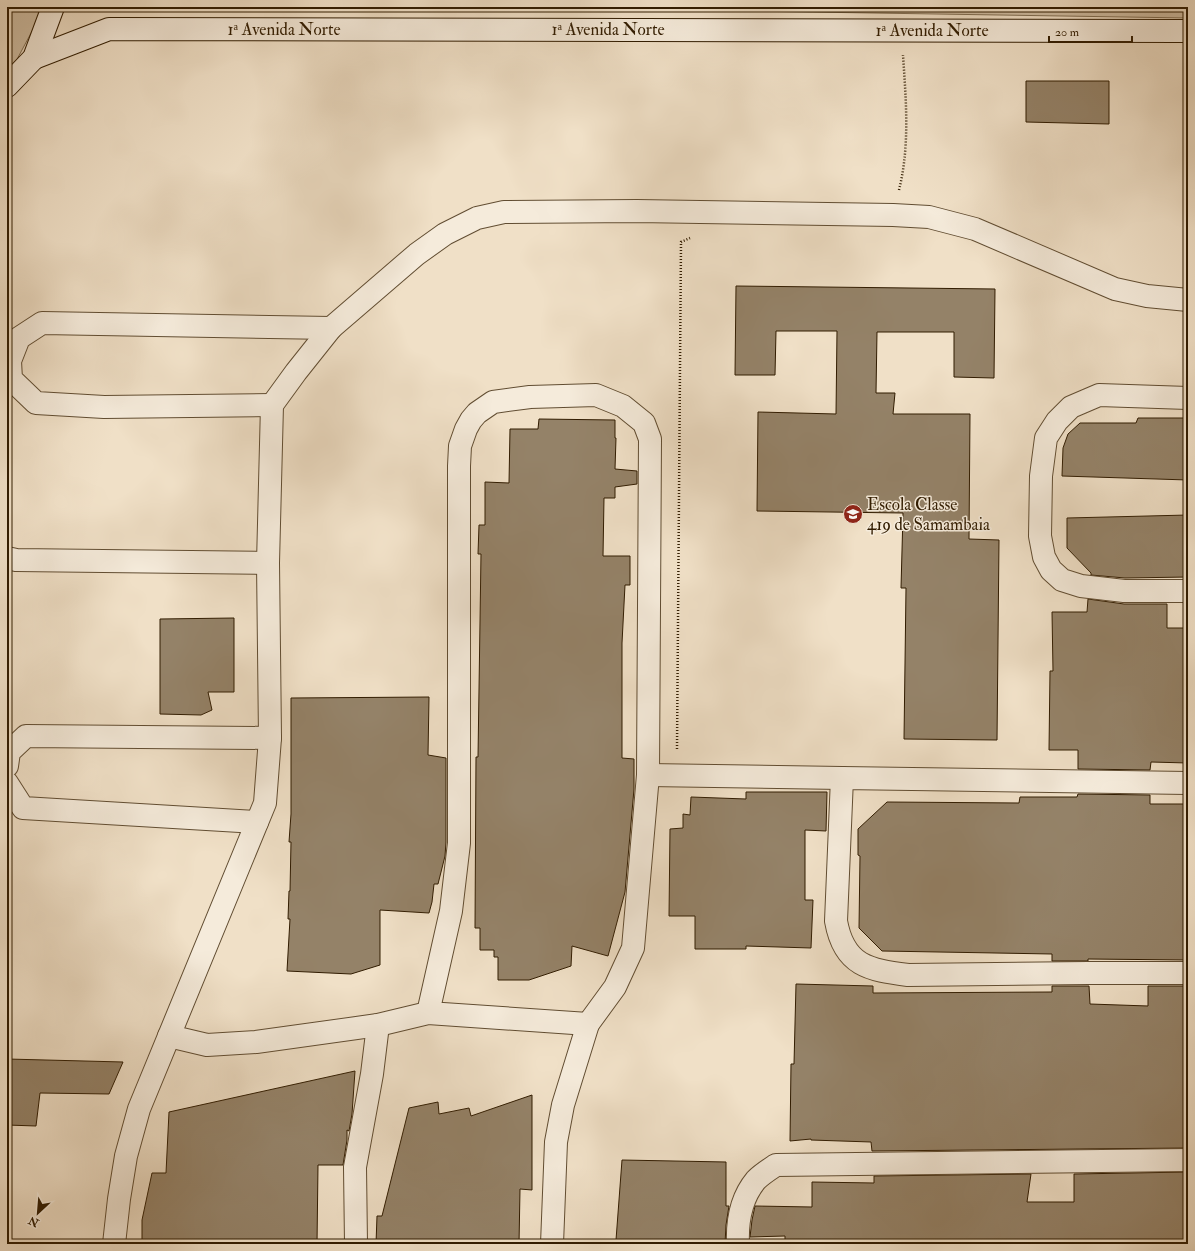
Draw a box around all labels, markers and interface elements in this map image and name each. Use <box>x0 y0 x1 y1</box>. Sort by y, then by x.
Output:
scale bar <box>1049 18 1132 44</box>
street label: 1ᵃ Avenida Norte <box>227 19 341 40</box>
street label: 1ᵃ Avenida Norte <box>551 19 665 40</box>
street label: 1ᵃ Avenida Norte <box>875 20 989 41</box>
text: 20 m <box>1055 25 1080 40</box>
place label: Escola Classe 419 de Samambaia <box>867 494 991 535</box>
school or university icon: Escola Classe 419 de Samambaia <box>842 503 864 525</box>
north arrow <box>18 1193 58 1233</box>
text: N <box>26 1213 42 1230</box>

